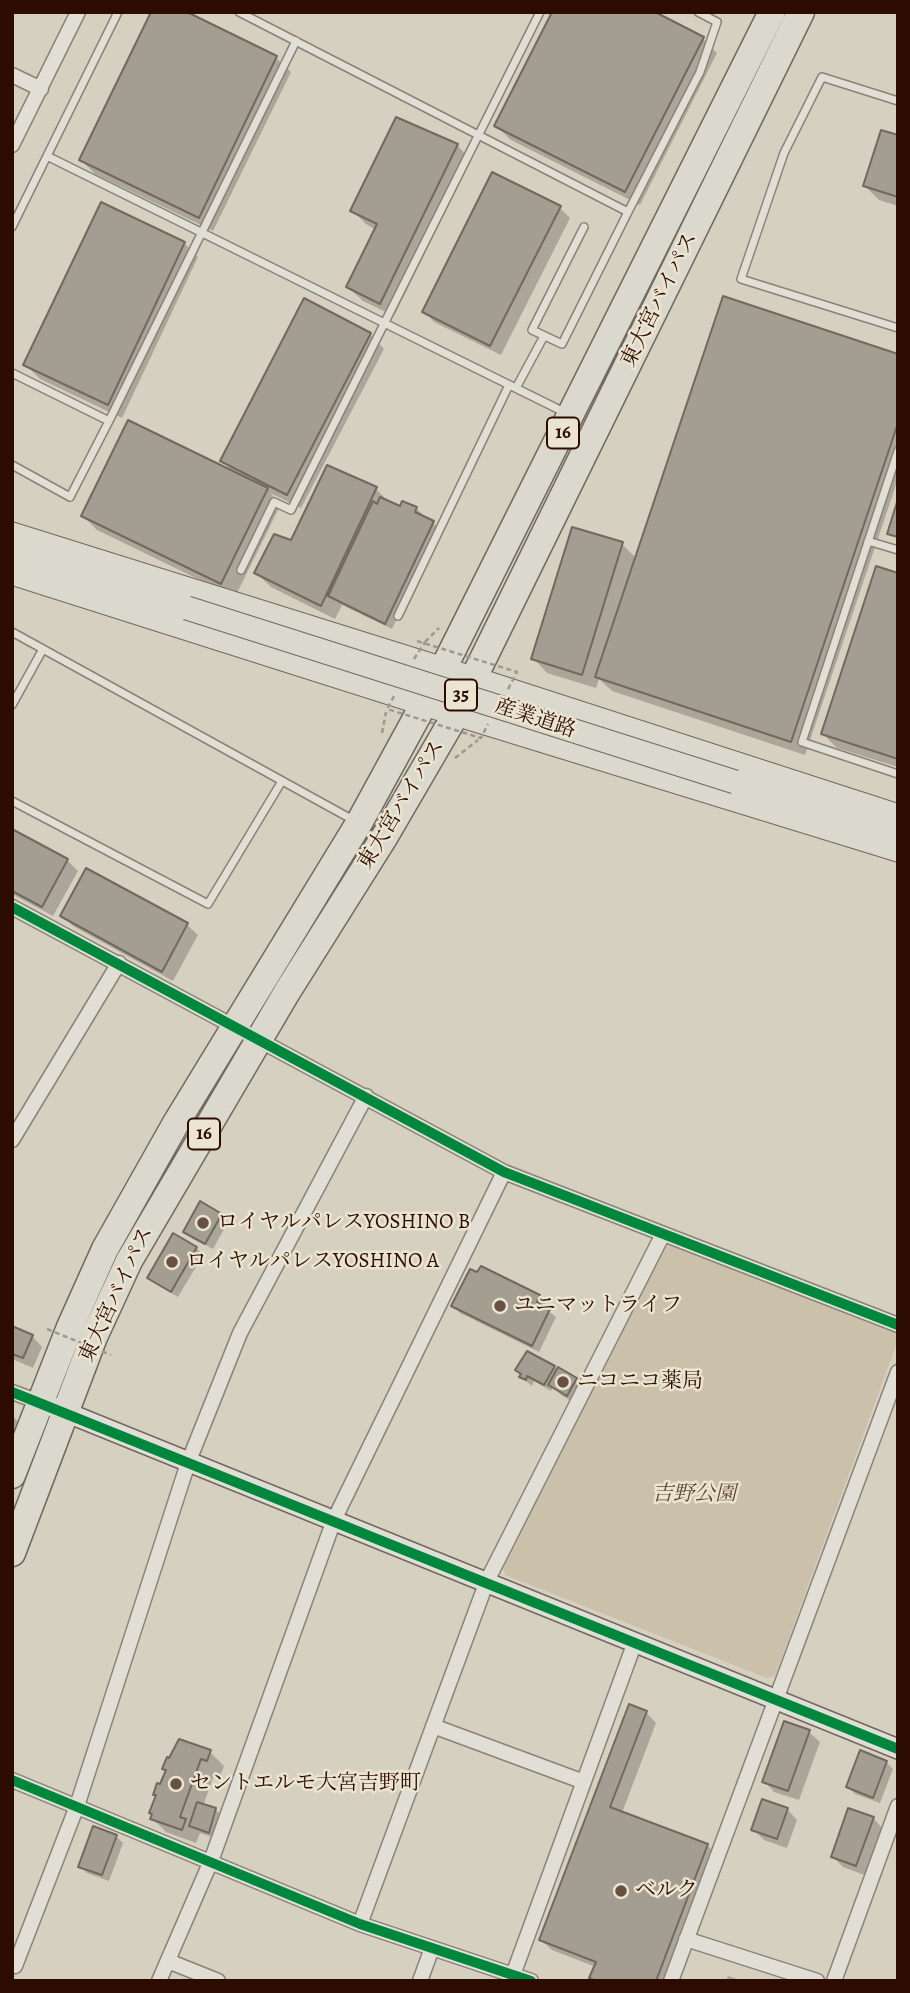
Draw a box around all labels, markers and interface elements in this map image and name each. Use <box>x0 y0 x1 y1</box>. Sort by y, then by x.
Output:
street label: 東大宮バイパス <box>616 228 704 372</box>
road number: 16 <box>547 418 579 448</box>
road number: 35 <box>445 680 477 710</box>
street label: 産業道路 <box>491 694 579 744</box>
street label: 東大宮バイパス <box>353 736 451 874</box>
road number: 16 <box>188 1118 220 1150</box>
place label: ロイヤルパレスYOSHINO B <box>217 1210 470 1236</box>
marker: ロイヤルパレスYOSHINO B <box>195 1215 211 1231</box>
street label: 東大宮バイパス <box>75 1223 159 1367</box>
place label: ロイヤルパレスYOSHINO A <box>186 1249 439 1275</box>
marker: ロイヤルパレスYOSHINO A <box>164 1254 180 1270</box>
place label: ユニマットライフ <box>514 1293 682 1319</box>
marker: ユニマットライフ <box>492 1298 508 1314</box>
place label: ニコニコ薬局 <box>577 1369 703 1395</box>
marker: ニコニコ薬局 <box>555 1374 571 1390</box>
park label: 吉野公園 <box>652 1482 736 1508</box>
place label: セントエルモ大宮吉野町 <box>190 1771 421 1797</box>
marker: セントエルモ大宮吉野町 <box>168 1776 184 1792</box>
place label: ベルク <box>635 1878 698 1904</box>
marker: ベルク <box>613 1883 629 1899</box>

